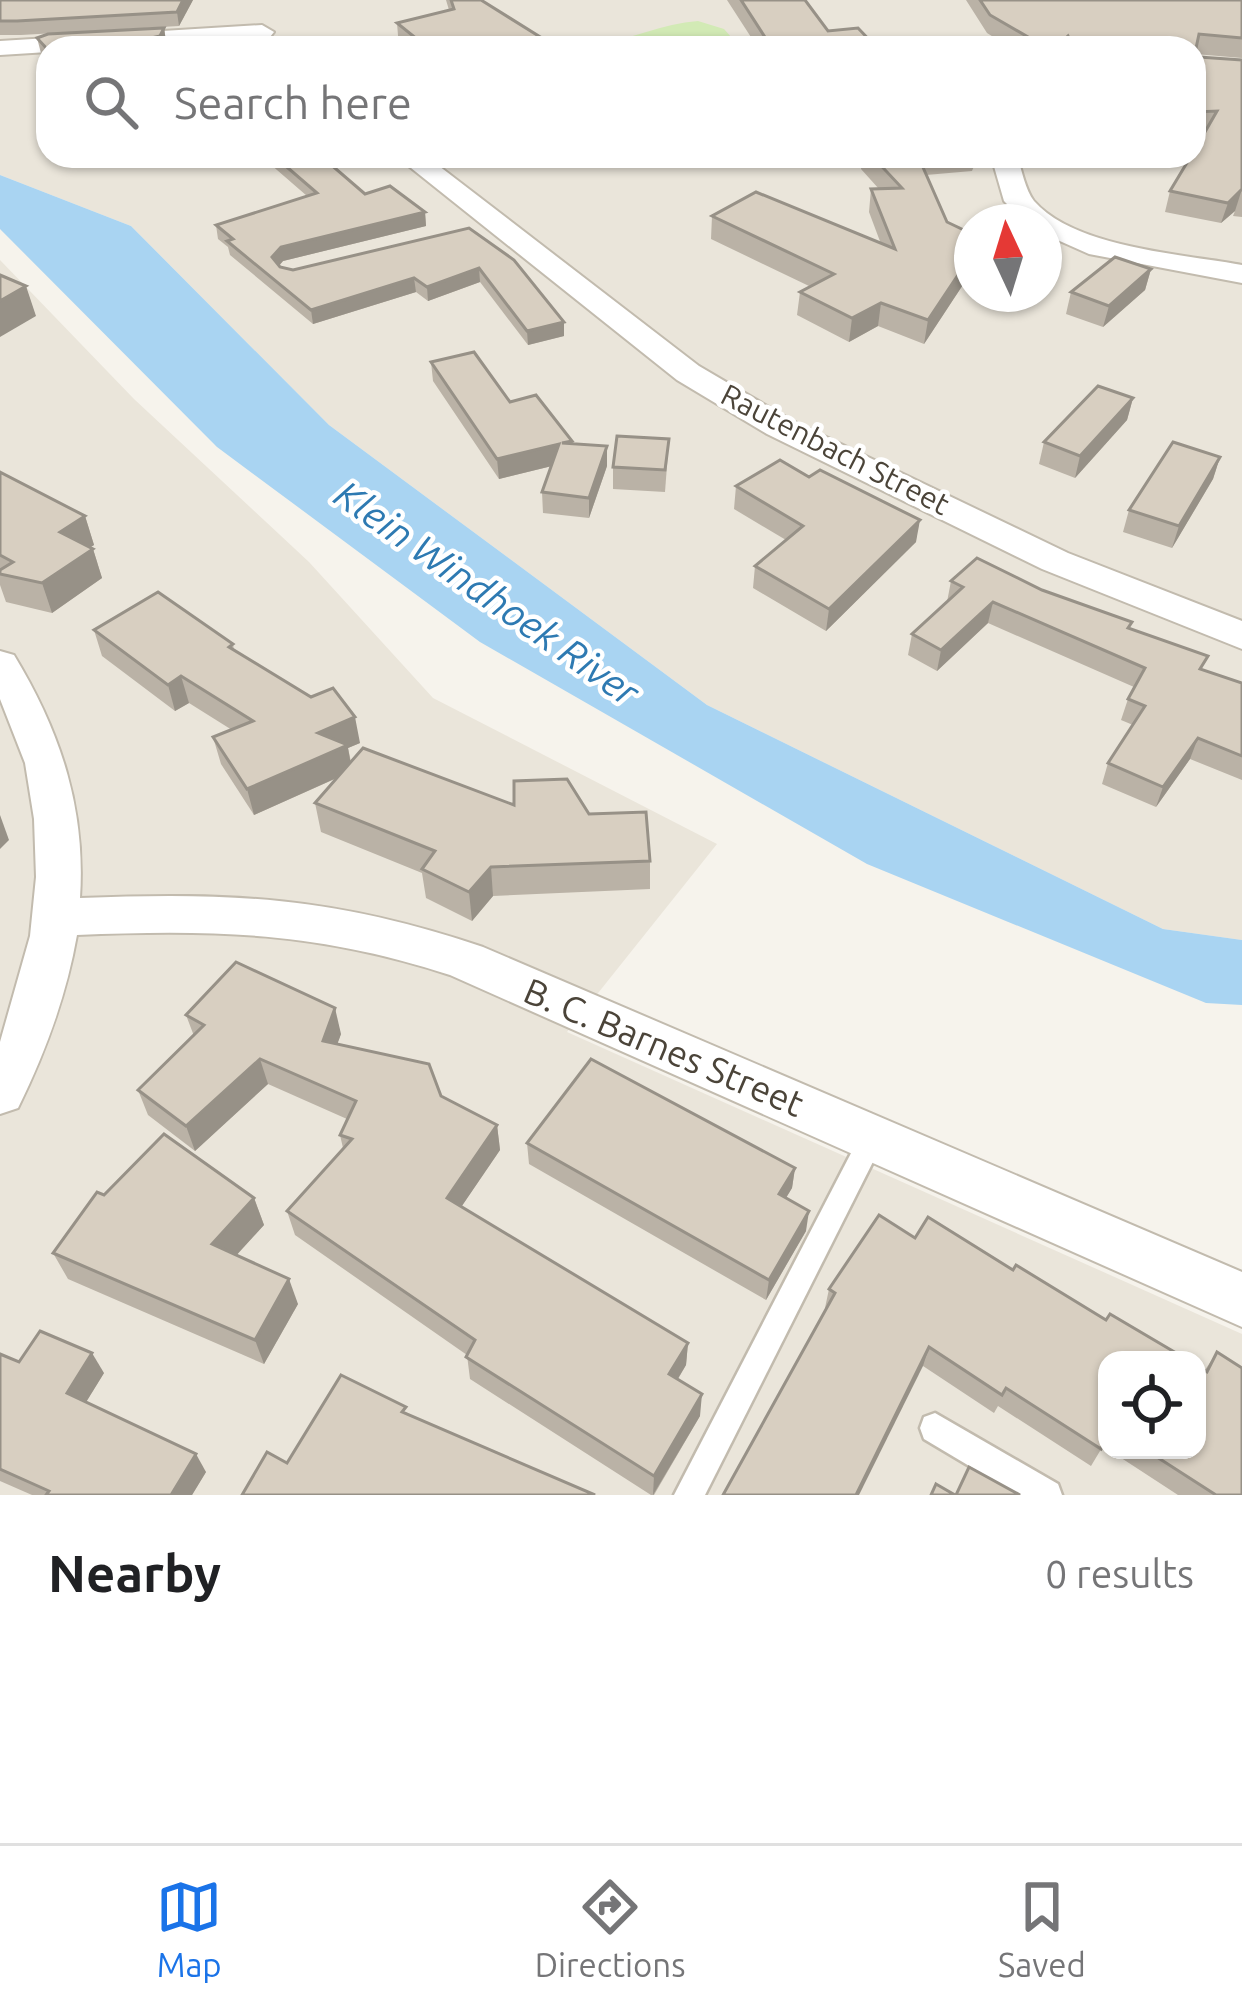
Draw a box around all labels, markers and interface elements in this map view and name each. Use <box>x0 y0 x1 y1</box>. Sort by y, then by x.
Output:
search box <box>36 36 1206 168</box>
icon: search <box>78 69 144 135</box>
text: Search here <box>174 77 412 128</box>
north arrow <box>954 204 1062 312</box>
street label: Rautenbach Street <box>716 377 955 521</box>
water label: Klein Windhoek River <box>327 471 648 714</box>
street label: B. C. Barnes Street <box>518 969 810 1124</box>
map controls <box>1098 1351 1206 1459</box>
button: locate <box>1098 1351 1206 1459</box>
text: Nearby <box>48 1544 221 1602</box>
text: 0 results <box>1045 1552 1194 1595</box>
tab: Map <box>156 1874 222 1983</box>
tab: Directions <box>535 1874 685 1983</box>
tab: Saved <box>998 1874 1086 1983</box>

